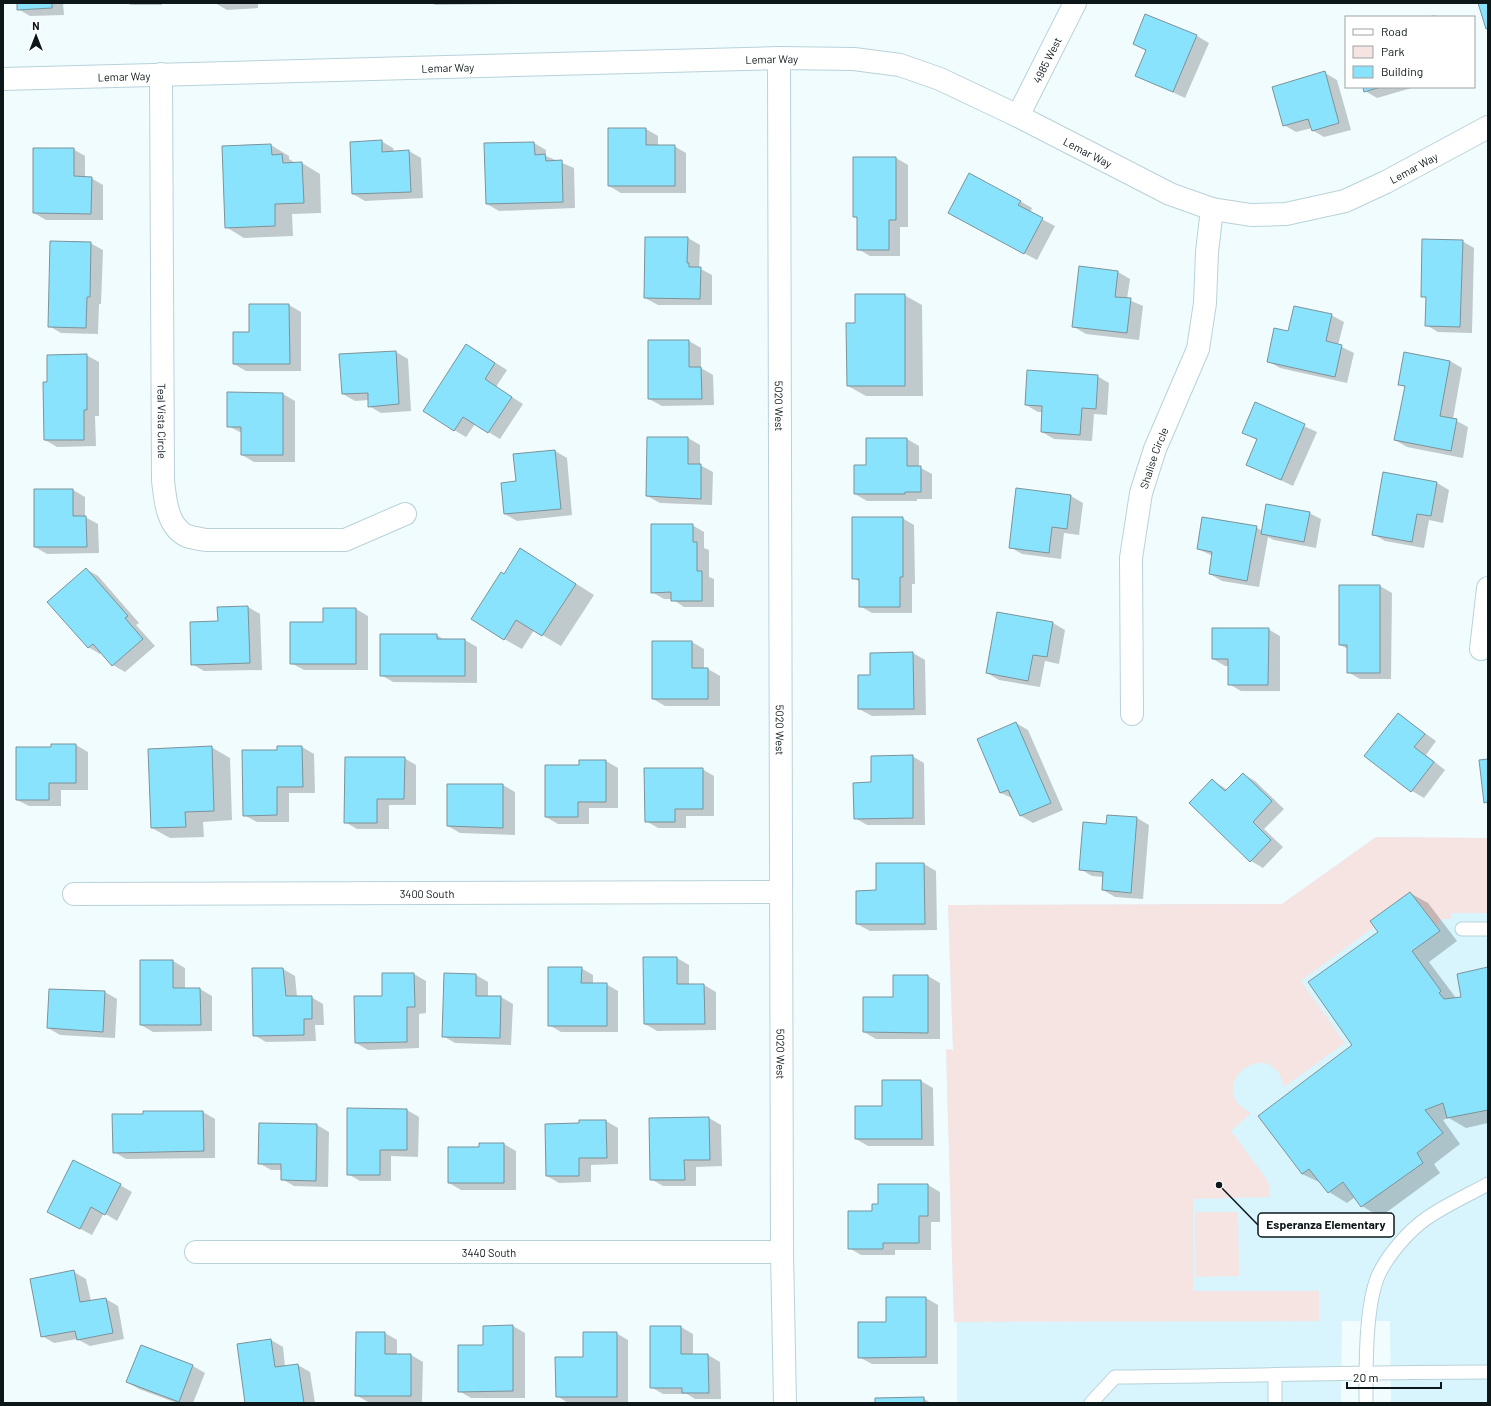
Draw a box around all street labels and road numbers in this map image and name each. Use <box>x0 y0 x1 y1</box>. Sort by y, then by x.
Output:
street label: 4985 West <box>1029 35 1063 85</box>
street label: Lemar Way <box>745 51 798 65</box>
street label: Lemar Way <box>421 60 474 74</box>
street label: Lemar Way <box>97 69 151 83</box>
street label: Lemar Way <box>1061 134 1114 170</box>
street label: Lemar Way <box>1387 149 1440 186</box>
street label: 5020 West <box>773 381 786 431</box>
street label: Teal Vista Circle <box>156 383 169 459</box>
street label: Shalise Circle <box>1136 425 1170 490</box>
street label: 5020 West <box>774 705 787 755</box>
street label: 3400 South <box>400 886 454 900</box>
street label: 5020 West <box>775 1029 788 1079</box>
street label: 3440 South <box>462 1246 516 1259</box>

